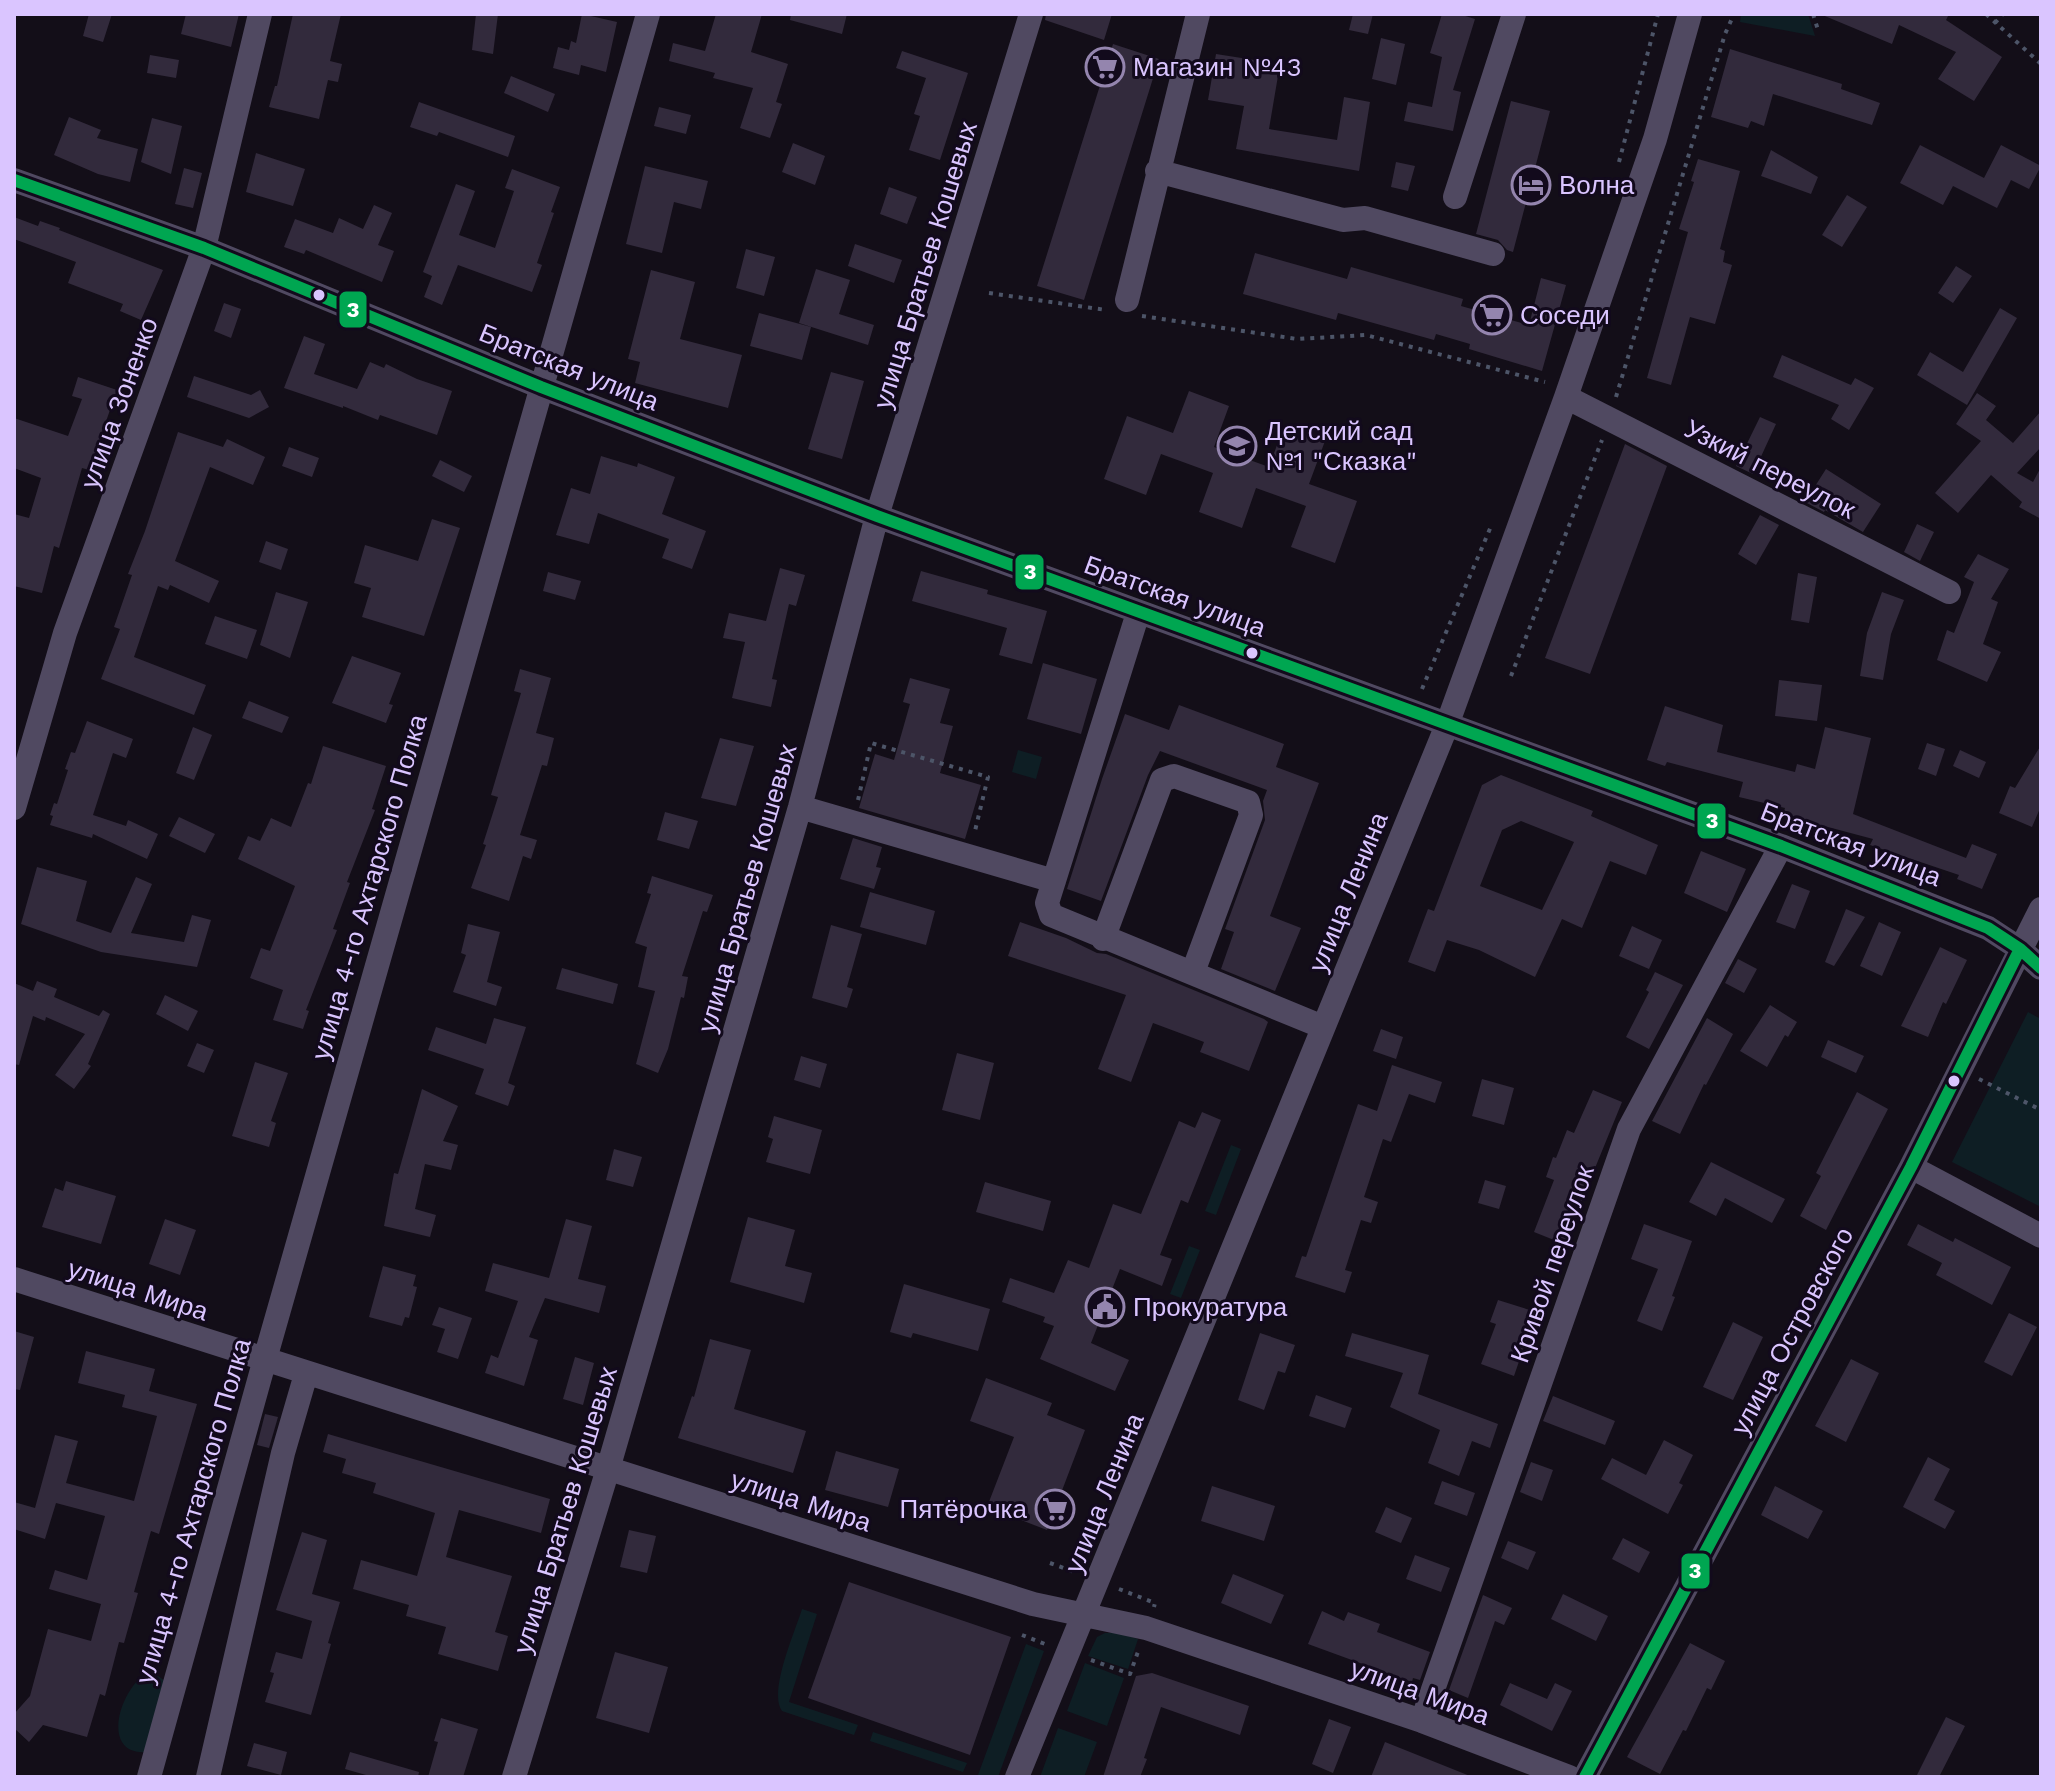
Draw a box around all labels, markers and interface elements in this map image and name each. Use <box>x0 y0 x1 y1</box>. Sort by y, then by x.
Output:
supermarket icon: Магазин №43 <box>1084 46 1126 88</box>
place label: Магазин №43 <box>1133 52 1302 82</box>
street label: улица Братьев Кошевых <box>867 118 983 412</box>
hotel icon: Волна <box>1510 164 1552 206</box>
place label: Волна <box>1559 170 1635 200</box>
unlabelled marker <box>311 287 327 303</box>
line badge: 3 <box>338 290 368 329</box>
supermarket icon: Соседи <box>1471 294 1513 336</box>
text: 3 <box>346 297 360 322</box>
place label: Соседи <box>1520 300 1610 330</box>
street label: улица Зоненко <box>74 313 164 493</box>
street label: Братская улица <box>475 317 664 417</box>
street label: Узкий переулок <box>1680 413 1861 525</box>
place label: Детский сад №1 "Сказка" <box>1265 416 1417 476</box>
school or university icon: Детский сад №1 "Сказка" <box>1216 425 1258 467</box>
street label: Братская улица <box>1080 549 1270 643</box>
line badge: 3 <box>1014 553 1045 591</box>
text: 3 <box>1023 559 1037 584</box>
unlabelled marker <box>1244 645 1260 661</box>
street label: улица 4-го Ахтарского Полка <box>305 710 433 1063</box>
street label: улица Братьев Кошевых <box>691 740 803 1036</box>
street label: Братская улица <box>1757 796 1946 892</box>
line badge: 3 <box>1696 802 1727 840</box>
street label: улица Ленина <box>1302 807 1394 976</box>
text: 3 <box>1705 808 1719 833</box>
unlabelled marker <box>1946 1073 1962 1089</box>
street label: Кривой переулок <box>1504 1161 1600 1366</box>
street label: улица Островского <box>1725 1222 1859 1440</box>
street label: улица Мира <box>64 1253 212 1327</box>
public building icon: Прокуратура <box>1084 1286 1126 1328</box>
place label: Прокуратура <box>1133 1292 1288 1322</box>
street label: улица 4-го Ахтарского Полка <box>129 1334 257 1687</box>
street label: улица Братьев Кошевых <box>507 1363 623 1657</box>
street label: улица Ленина <box>1058 1408 1150 1577</box>
street label: улица Мира <box>727 1464 875 1538</box>
supermarket icon: Пятёрочка <box>1034 1488 1076 1530</box>
place label: Пятёрочка <box>900 1494 1028 1524</box>
line badge: 3 <box>1680 1552 1711 1590</box>
text: 3 <box>1688 1558 1702 1583</box>
street label: улица Мира <box>1347 1653 1494 1731</box>

